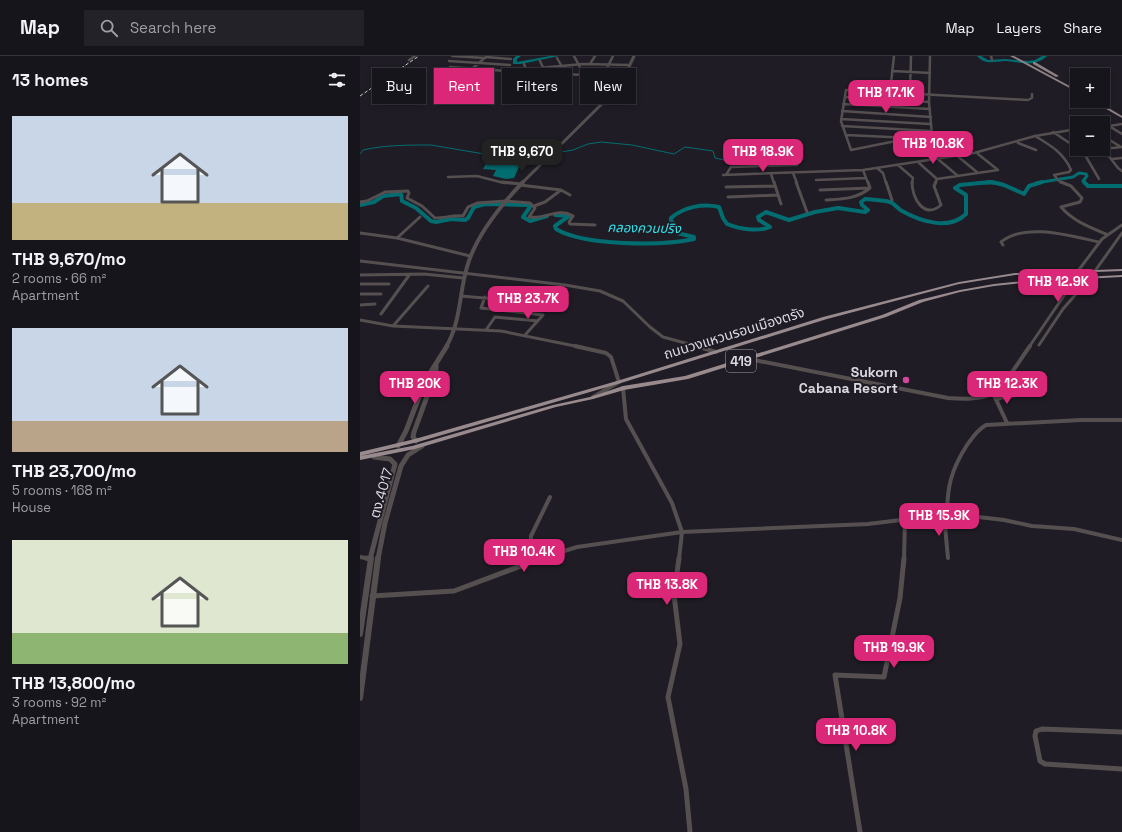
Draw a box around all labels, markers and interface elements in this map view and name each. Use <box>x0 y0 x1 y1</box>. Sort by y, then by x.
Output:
search box <box>84 10 364 46</box>
text: Map <box>20 15 60 40</box>
icon: search <box>98 17 120 39</box>
text: Search here <box>130 18 216 37</box>
text: Map <box>945 19 975 37</box>
text: Layers <box>997 19 1041 37</box>
text: Share <box>1063 19 1102 37</box>
chip: Buy <box>372 68 426 104</box>
chip: Rent <box>434 68 494 104</box>
chip: Filters <box>502 68 572 104</box>
chip: New <box>580 68 636 104</box>
map controls <box>1070 68 1110 156</box>
button: + <box>1070 68 1110 108</box>
text: 13 homes <box>12 69 88 91</box>
icon: filters <box>326 69 348 91</box>
pin: THB 17.1K <box>840 80 932 114</box>
text: THB 17.1K <box>857 84 915 101</box>
button: − <box>1070 116 1110 156</box>
pin: THB 10.8K <box>887 131 979 165</box>
text: THB 10.8K <box>902 135 964 152</box>
pin: THB 9,670 <box>476 139 568 173</box>
pin: THB 18.9K <box>717 139 809 173</box>
icon: home <box>144 142 216 214</box>
text: THB 9,670 <box>490 143 554 160</box>
text: THB 18.9K <box>732 143 794 160</box>
water label: คลองควนปริง <box>607 219 682 237</box>
text: THB 9,670/mo <box>12 248 126 270</box>
pin: THB 12.9K <box>1012 269 1104 303</box>
text: 2 rooms · 66 m² <box>12 270 106 287</box>
text: THB 12.9K <box>1027 273 1089 290</box>
pin: THB 23.7K <box>482 286 574 320</box>
text: Apartment <box>12 287 80 304</box>
text: THB 23.7K <box>497 290 559 307</box>
street label: ถนนวงแหวนรอบเมืองตรัง <box>661 303 807 363</box>
road number: 419 <box>726 350 756 372</box>
icon: home <box>144 354 216 426</box>
place label: Sukorn Cabana Resort <box>799 363 898 397</box>
pin: THB 20K <box>378 371 452 405</box>
pin: THB 12.3K <box>961 371 1053 405</box>
text: THB 20K <box>389 375 441 392</box>
marker: Sukorn Cabana Resort <box>901 375 911 385</box>
text: THB 12.3K <box>976 375 1038 392</box>
text: THB 23,700/mo <box>12 460 137 482</box>
street label: ตง.4017 <box>365 466 397 520</box>
text: 5 rooms · 168 m² <box>12 482 112 499</box>
text: House <box>12 499 51 516</box>
pin: THB 15.9K <box>893 503 985 537</box>
text: THB 15.9K <box>908 507 970 524</box>
pin: THB 10.4K <box>478 539 570 573</box>
text: THB 10.4K <box>493 543 555 560</box>
icon: home <box>144 566 216 638</box>
pin: THB 13.8K <box>621 572 713 606</box>
text: THB 13.8K <box>636 576 698 593</box>
pin: THB 19.9K <box>848 635 940 669</box>
text: THB 19.9K <box>863 639 925 656</box>
text: THB 13,800/mo <box>12 672 136 694</box>
text: 3 rooms · 92 m² <box>12 694 106 711</box>
text: Apartment <box>12 711 80 728</box>
pin: THB 10.8K <box>810 718 902 752</box>
text: THB 10.8K <box>825 722 887 739</box>

